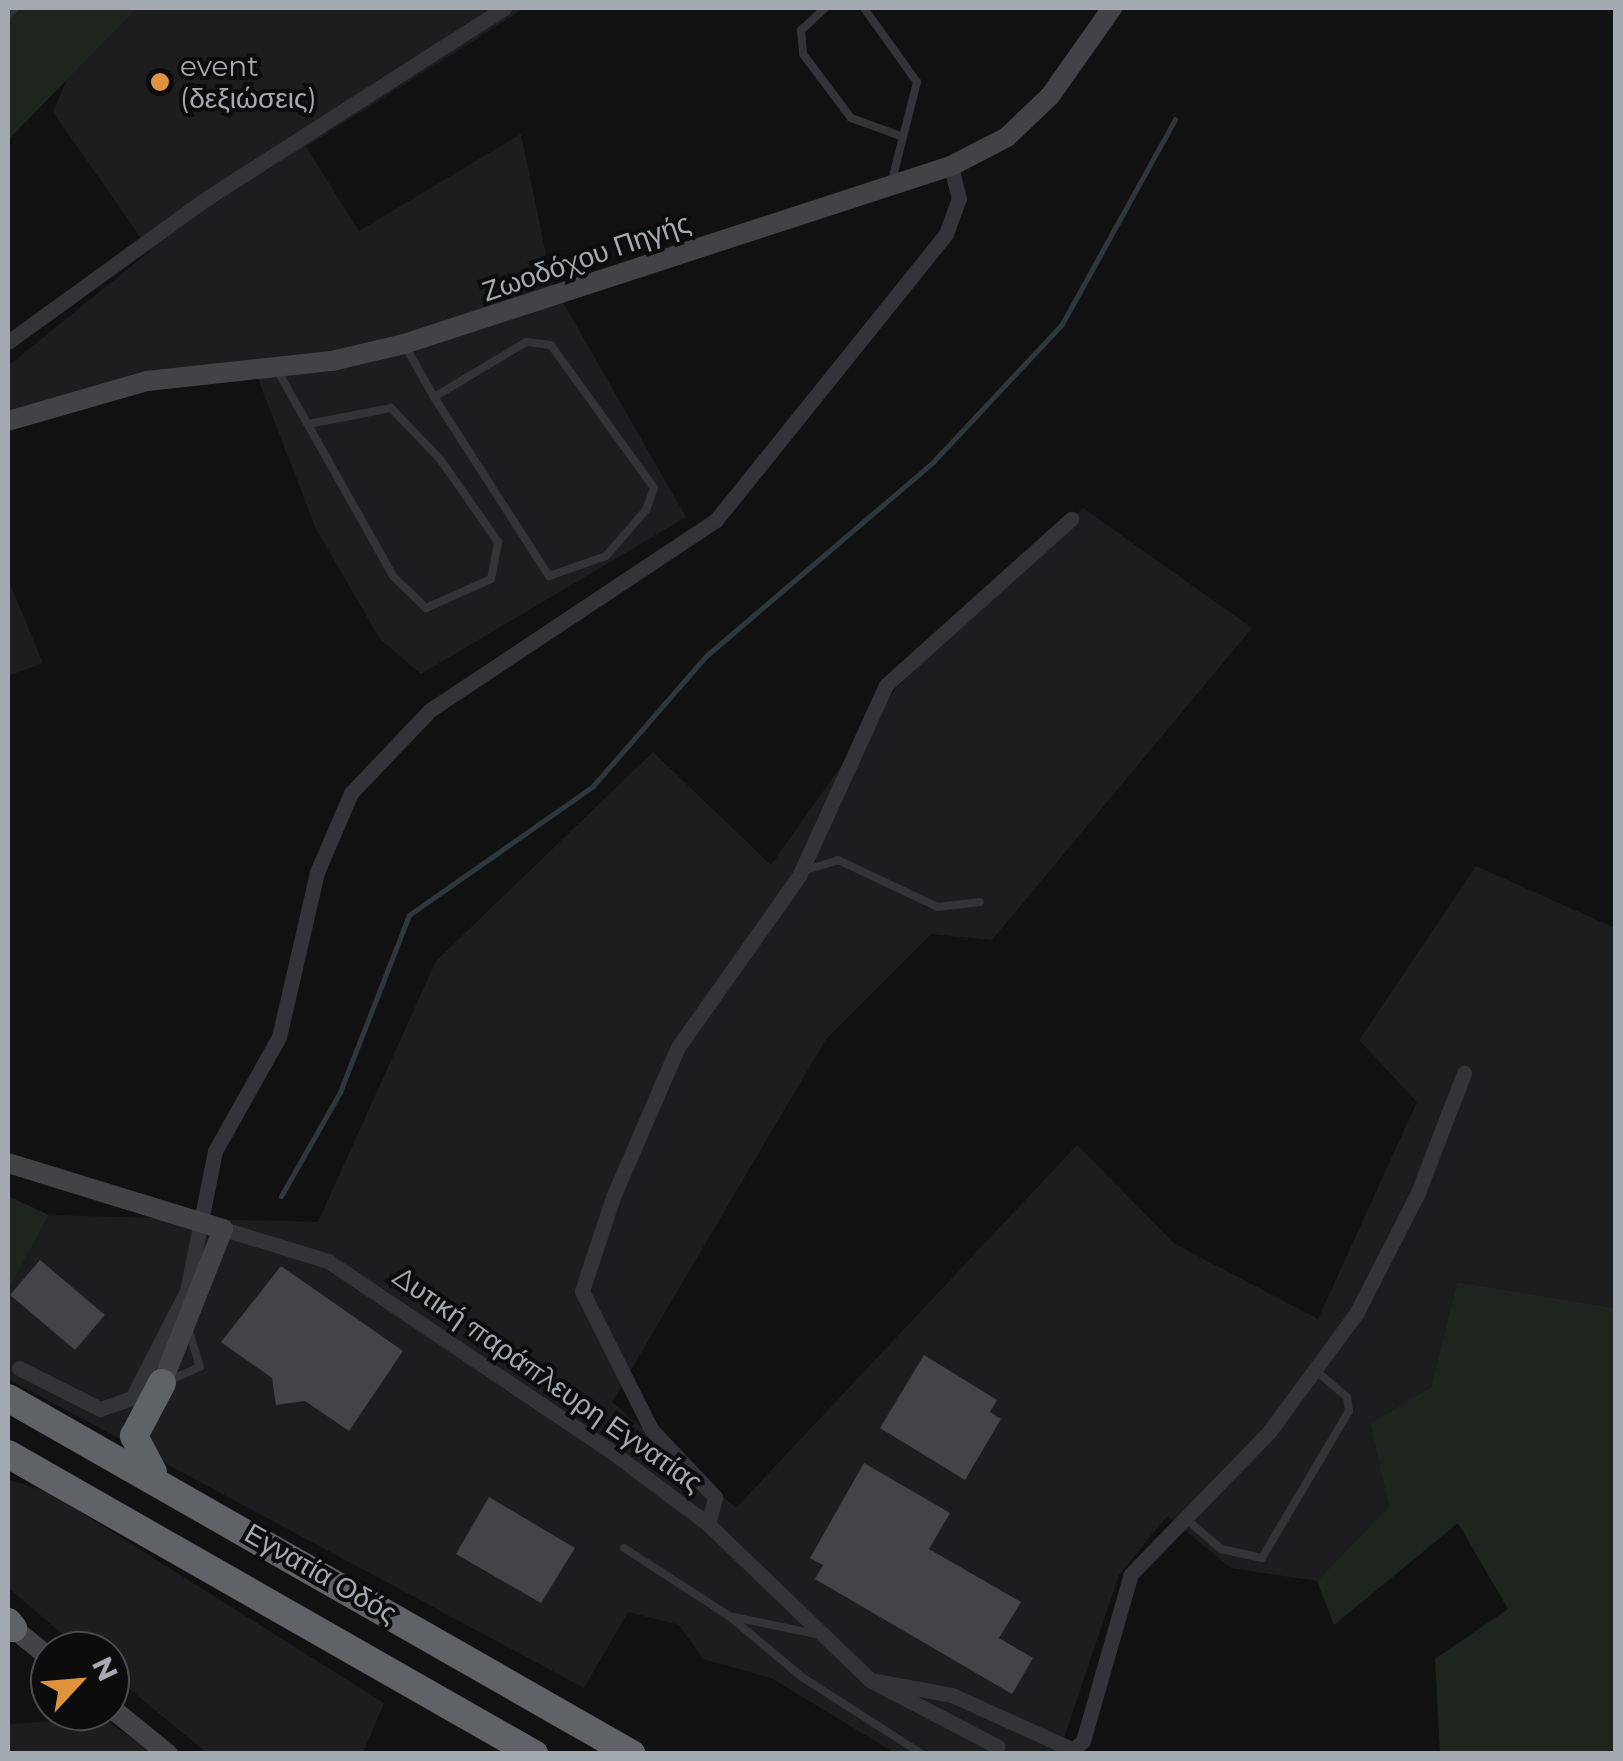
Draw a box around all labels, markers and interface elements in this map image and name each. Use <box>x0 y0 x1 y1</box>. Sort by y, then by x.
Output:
place label: event (δεξιώσεις) <box>180 49 317 115</box>
marker: event (δεξιώσεις) <box>149 71 171 93</box>
street label: Ζωοδόχου Πηγής <box>478 206 694 308</box>
street label: Δυτική παράπλευρη Εγνατίας <box>387 1259 709 1499</box>
street label: Εγνατία Οδός <box>239 1516 403 1630</box>
north arrow <box>30 1631 130 1731</box>
text: N <box>85 1651 125 1686</box>

